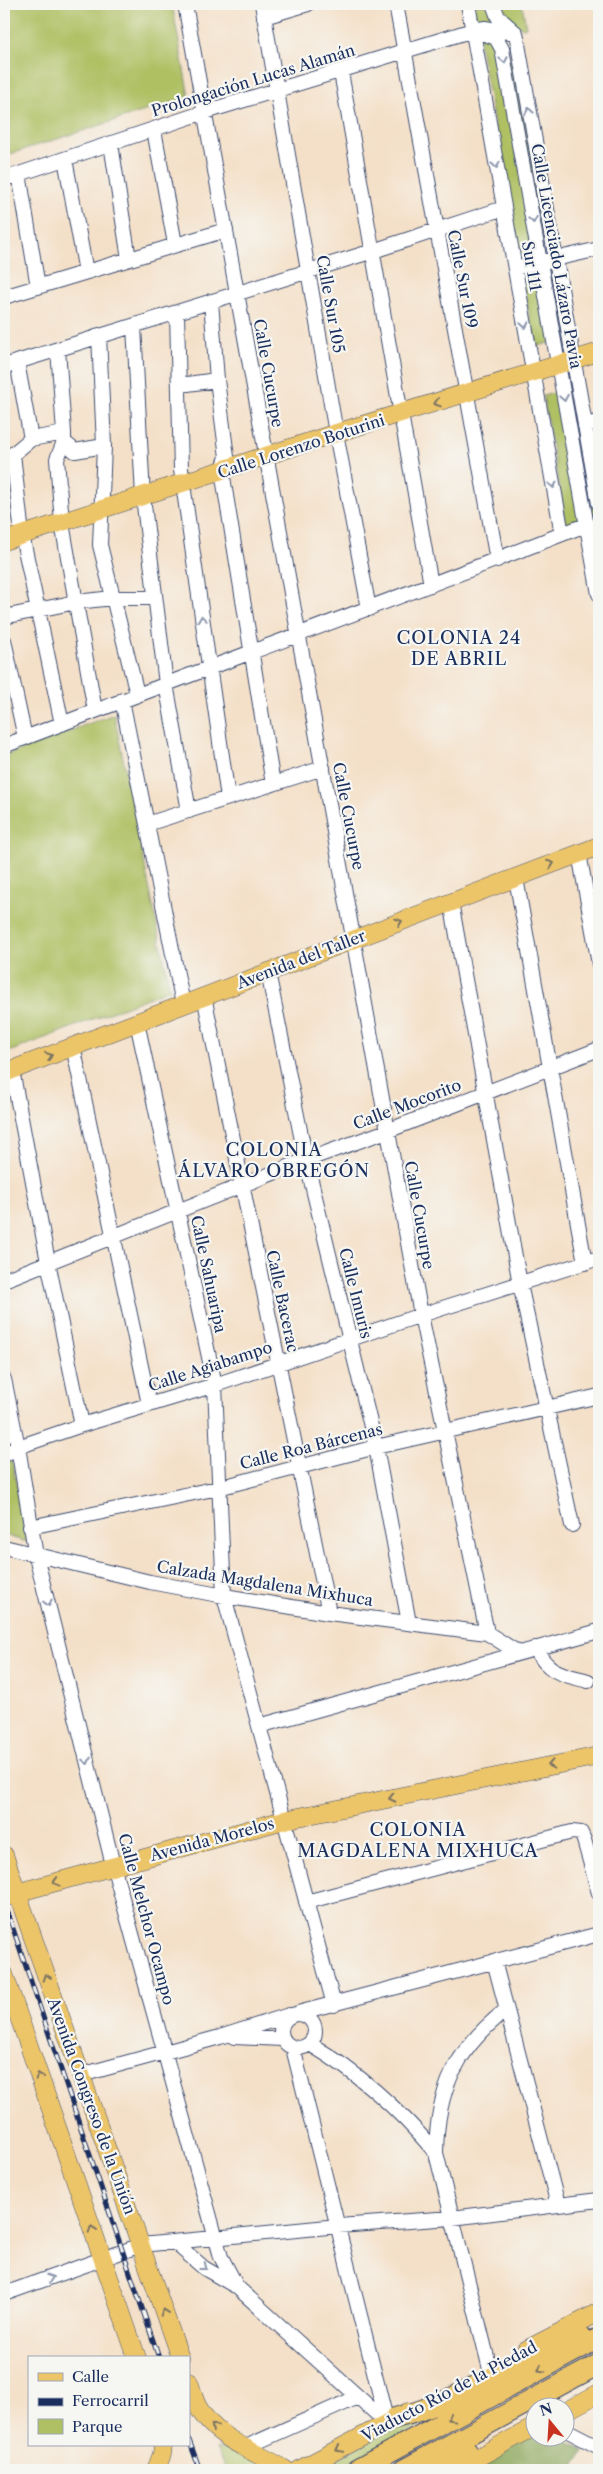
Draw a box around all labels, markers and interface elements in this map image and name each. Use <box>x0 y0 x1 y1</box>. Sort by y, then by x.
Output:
street label: Prolongación Lucas Alamán <box>149 39 357 121</box>
one-way arrow <box>499 56 509 65</box>
one-way arrow <box>525 107 535 116</box>
street label: Calle Licenciado Lázaro Pavia <box>527 142 587 371</box>
one-way arrow <box>491 160 501 169</box>
one-way arrow <box>527 216 537 225</box>
street label: Calle Sur 109 <box>444 228 482 330</box>
street label: Sur 111 <box>518 239 546 293</box>
street label: Calle Sur 105 <box>313 253 349 355</box>
street label: Calle Cucurpe <box>250 317 288 429</box>
one-way arrow <box>519 320 529 329</box>
one-way arrow <box>559 393 569 402</box>
one-way arrow <box>433 397 441 407</box>
street label: Calle Lorenzo Boturini <box>215 409 387 482</box>
one-way arrow <box>547 480 558 489</box>
one-way arrow <box>197 615 207 623</box>
district label: COLONIA 24 DE ABRIL <box>396 627 522 670</box>
street label: Calle Cucurpe <box>329 760 369 872</box>
one-way arrow <box>546 860 555 870</box>
one-way arrow <box>395 918 403 928</box>
street label: Avenida del Taller <box>233 925 369 993</box>
one-way arrow <box>44 1051 53 1062</box>
street label: Calle Mocorito <box>350 1074 464 1134</box>
district label: COLONIA ÁLVARO OBREGÓN <box>177 1139 370 1182</box>
street label: Calle Cucurpe <box>401 1159 439 1271</box>
street label: Calle Sahuaripa <box>187 1213 231 1335</box>
street label: Calle Imuris <box>335 1246 377 1340</box>
street label: Calle Bacerac <box>262 1248 304 1354</box>
street label: Calle Agiabampo <box>146 1336 275 1395</box>
street label: Calle Roa Bárcenas <box>238 1419 384 1473</box>
street label: Calzada Magdalena Mixhuca <box>155 1556 375 1610</box>
one-way arrow <box>42 1599 53 1608</box>
one-way arrow <box>81 1756 92 1765</box>
one-way arrow <box>547 1760 556 1770</box>
one-way arrow <box>388 1792 397 1803</box>
street label: Avenida Morelos <box>147 1813 276 1865</box>
district label: COLONIA MAGDALENA MIXHUCA <box>297 1819 539 1862</box>
street label: Calle Melchor Ocampo <box>114 1831 180 2007</box>
one-way arrow <box>53 1876 61 1886</box>
one-way arrow <box>42 1973 52 1982</box>
street label: Avenida Congreso de la Unión <box>43 1994 141 2217</box>
one-way arrow <box>35 2072 45 2080</box>
one-way arrow <box>88 2226 98 2234</box>
one-way arrow <box>198 2261 208 2270</box>
one-way arrow <box>45 2274 53 2284</box>
one-way arrow <box>160 2308 170 2316</box>
street label: Viaducto Río de la Piedad <box>357 2336 540 2446</box>
legend <box>28 2356 190 2446</box>
one-way arrow <box>537 2363 546 2373</box>
text: Calle <box>72 2367 109 2386</box>
text: Ferrocarril <box>72 2391 149 2410</box>
north arrow <box>526 2396 576 2446</box>
text: N <box>537 2399 555 2420</box>
one-way arrow <box>447 2412 456 2422</box>
text: Parque <box>72 2417 122 2436</box>
one-way arrow <box>211 2424 220 2433</box>
one-way arrow <box>335 2442 344 2452</box>

